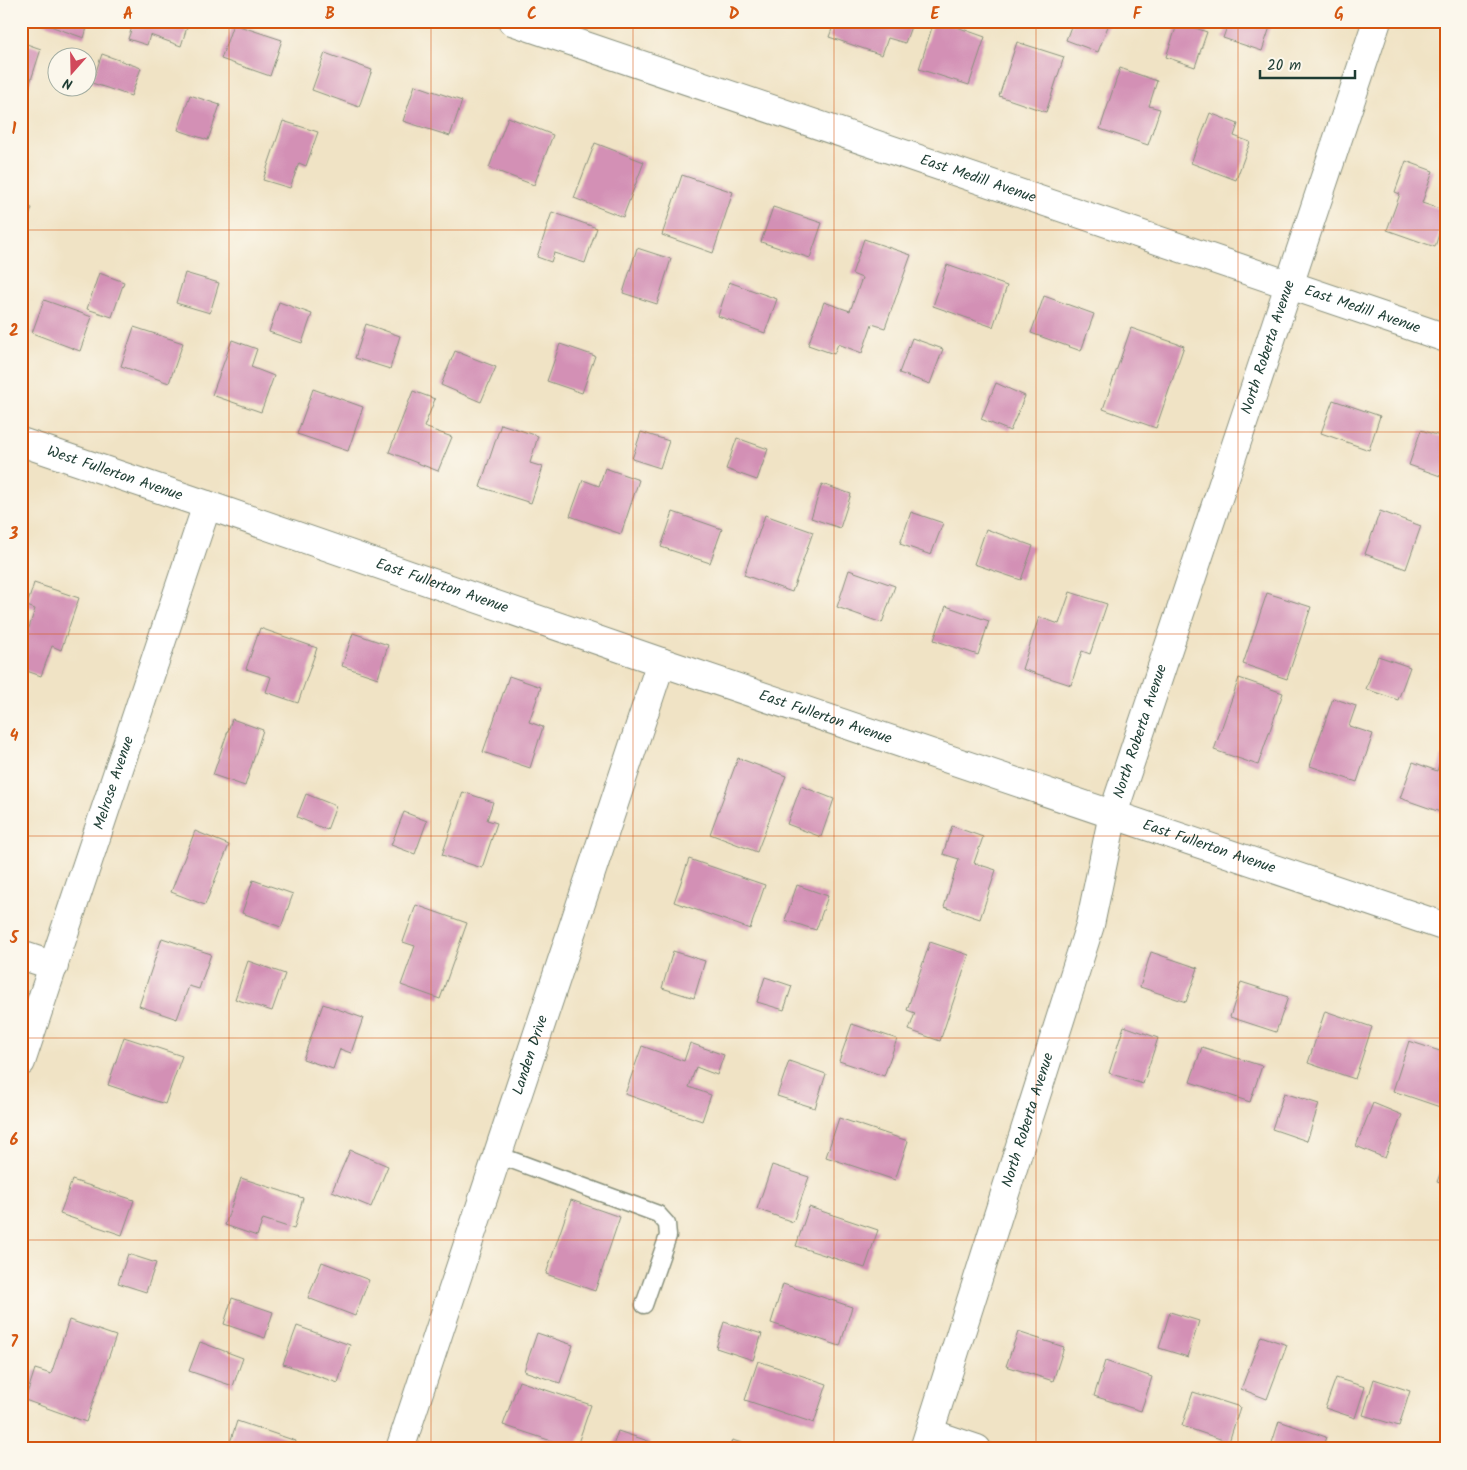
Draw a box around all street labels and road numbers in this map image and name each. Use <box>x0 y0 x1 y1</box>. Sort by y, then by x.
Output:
street label: East Medill Avenue <box>917 148 1039 210</box>
street label: North Roberta Avenue <box>1235 277 1302 417</box>
street label: East Medill Avenue <box>1301 279 1424 341</box>
street label: West Fullerton Avenue <box>44 440 186 508</box>
street label: East Fullerton Avenue <box>372 552 512 620</box>
street label: North Roberta Avenue <box>1107 661 1174 802</box>
street label: East Fullerton Avenue <box>756 684 895 751</box>
street label: Melrose Avenue <box>87 733 141 833</box>
street label: East Fullerton Avenue <box>1139 813 1279 881</box>
street label: Landen Drive <box>506 1012 555 1098</box>
street label: North Roberta Avenue <box>996 1049 1061 1191</box>

